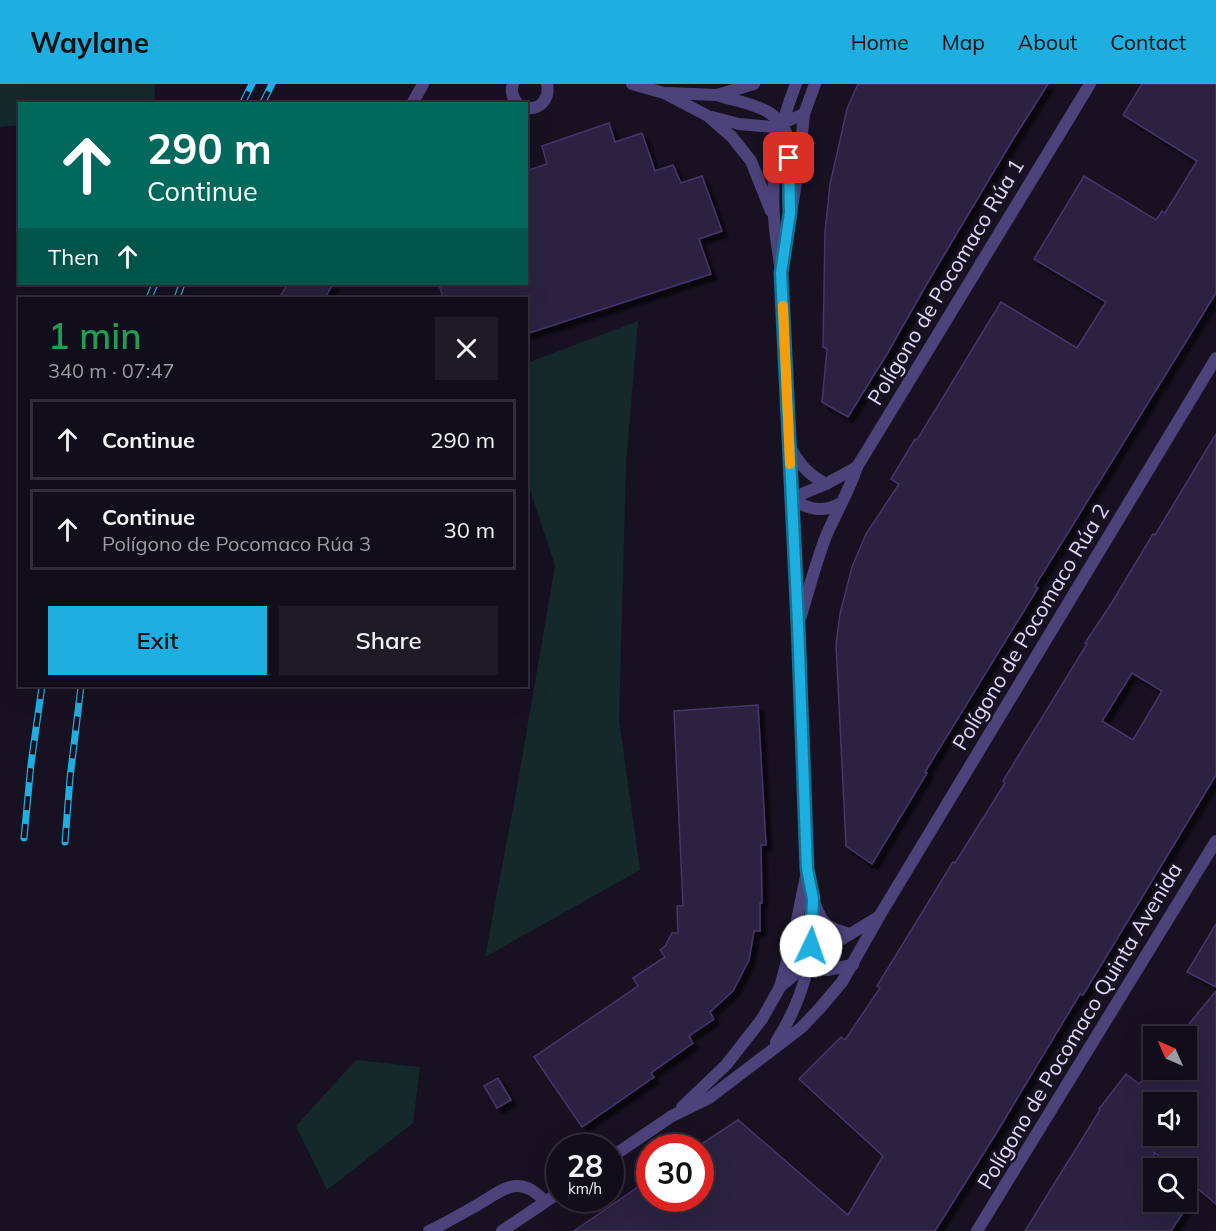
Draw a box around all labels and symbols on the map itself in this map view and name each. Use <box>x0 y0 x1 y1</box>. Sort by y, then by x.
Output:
pin <box>763 132 814 183</box>
street label: Polígono de Pocomaco Rúa 1 <box>861 154 1029 409</box>
street label: Polígono de Pocomaco Rúa 2 <box>946 499 1114 754</box>
street label: Polígono de Pocomaco Quinta Avenida <box>971 858 1187 1193</box>
position arrow <box>779 914 843 978</box>
north arrow <box>1143 1026 1197 1080</box>
speed limit sign: 30 <box>636 1134 714 1212</box>

